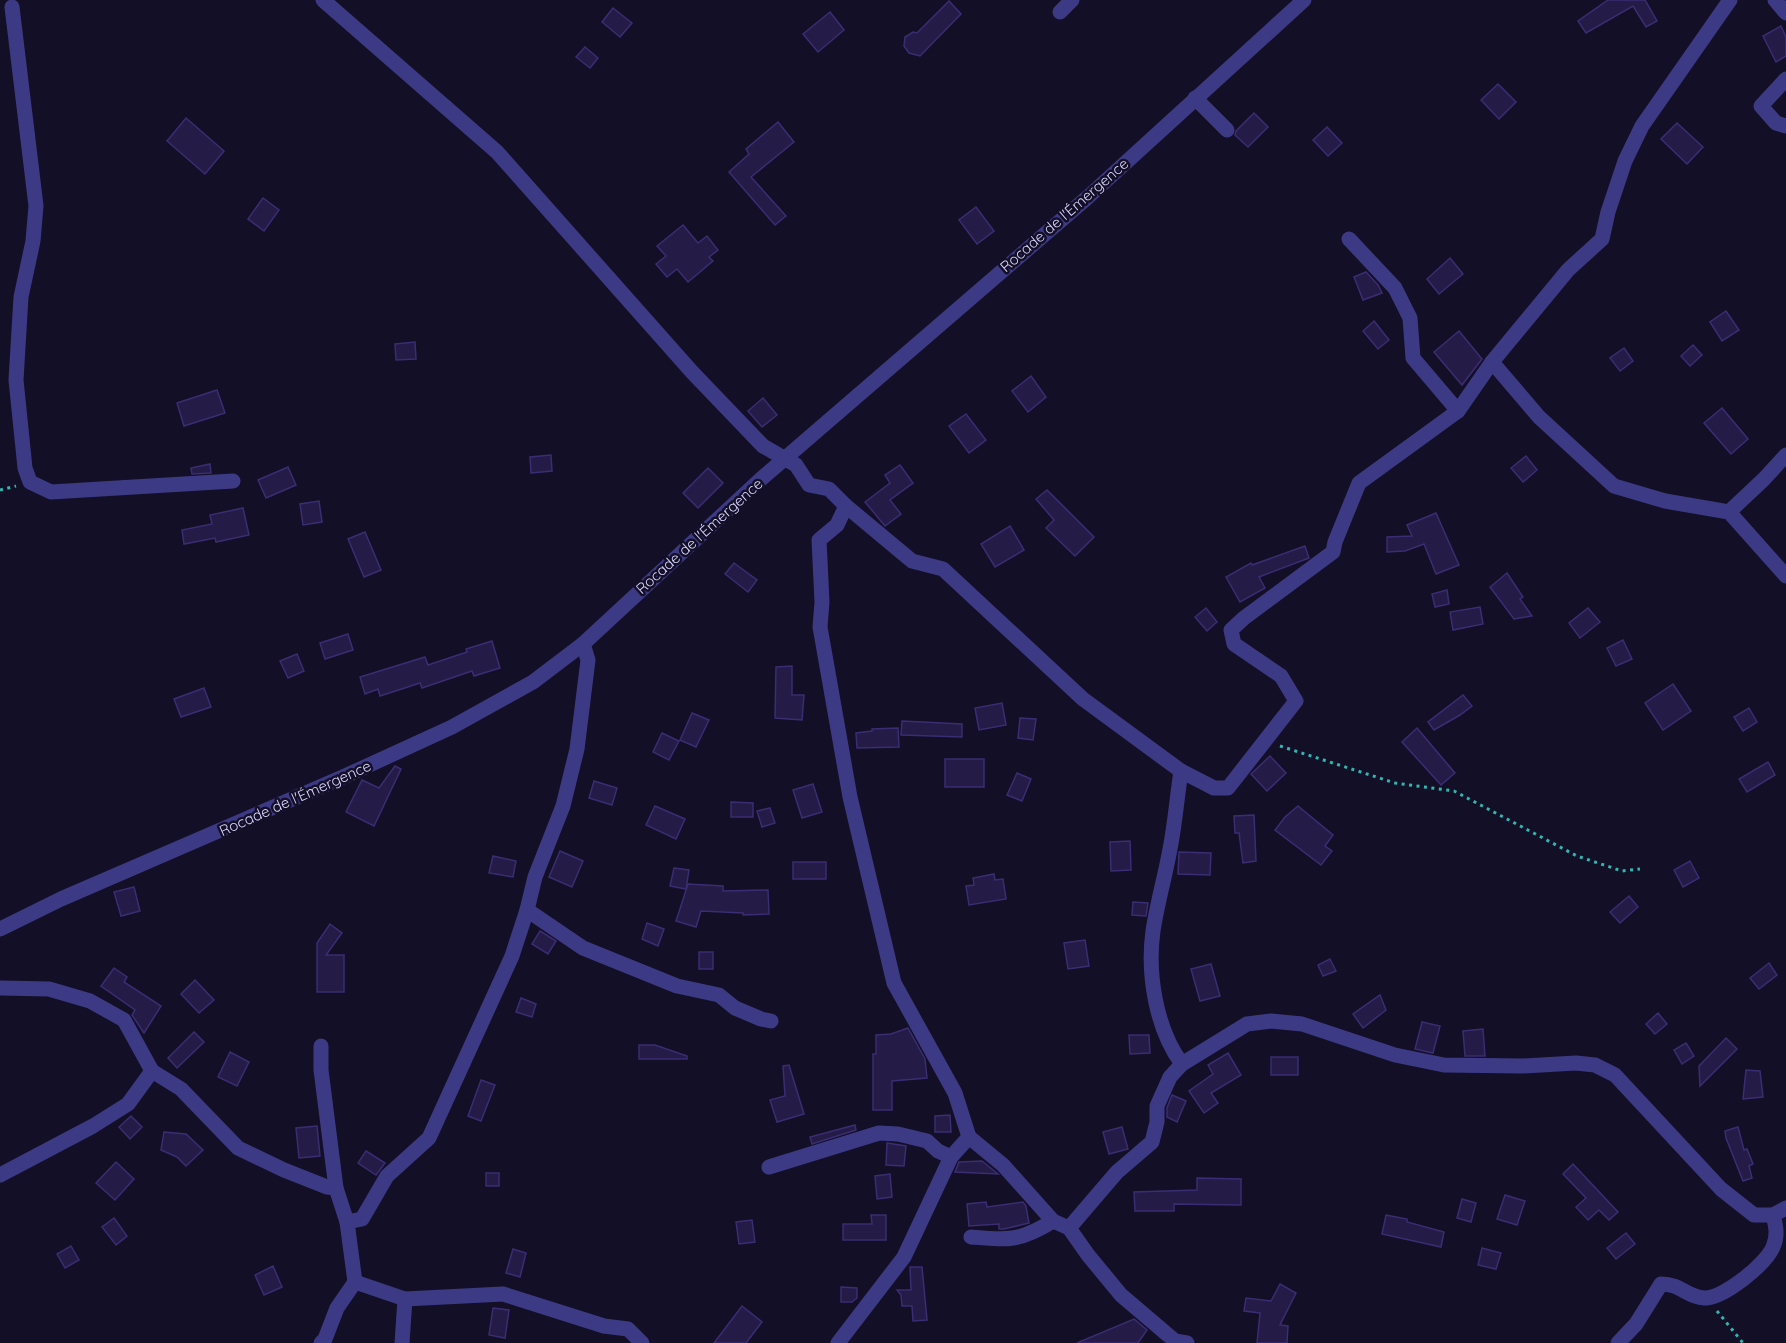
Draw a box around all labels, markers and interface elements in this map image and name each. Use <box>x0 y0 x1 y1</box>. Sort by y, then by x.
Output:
street label: Rocade de l'Émergence <box>996 154 1132 276</box>
street label: Rocade de l'Émergence <box>632 474 766 598</box>
street label: Rocade de l'Émergence <box>216 756 374 840</box>

